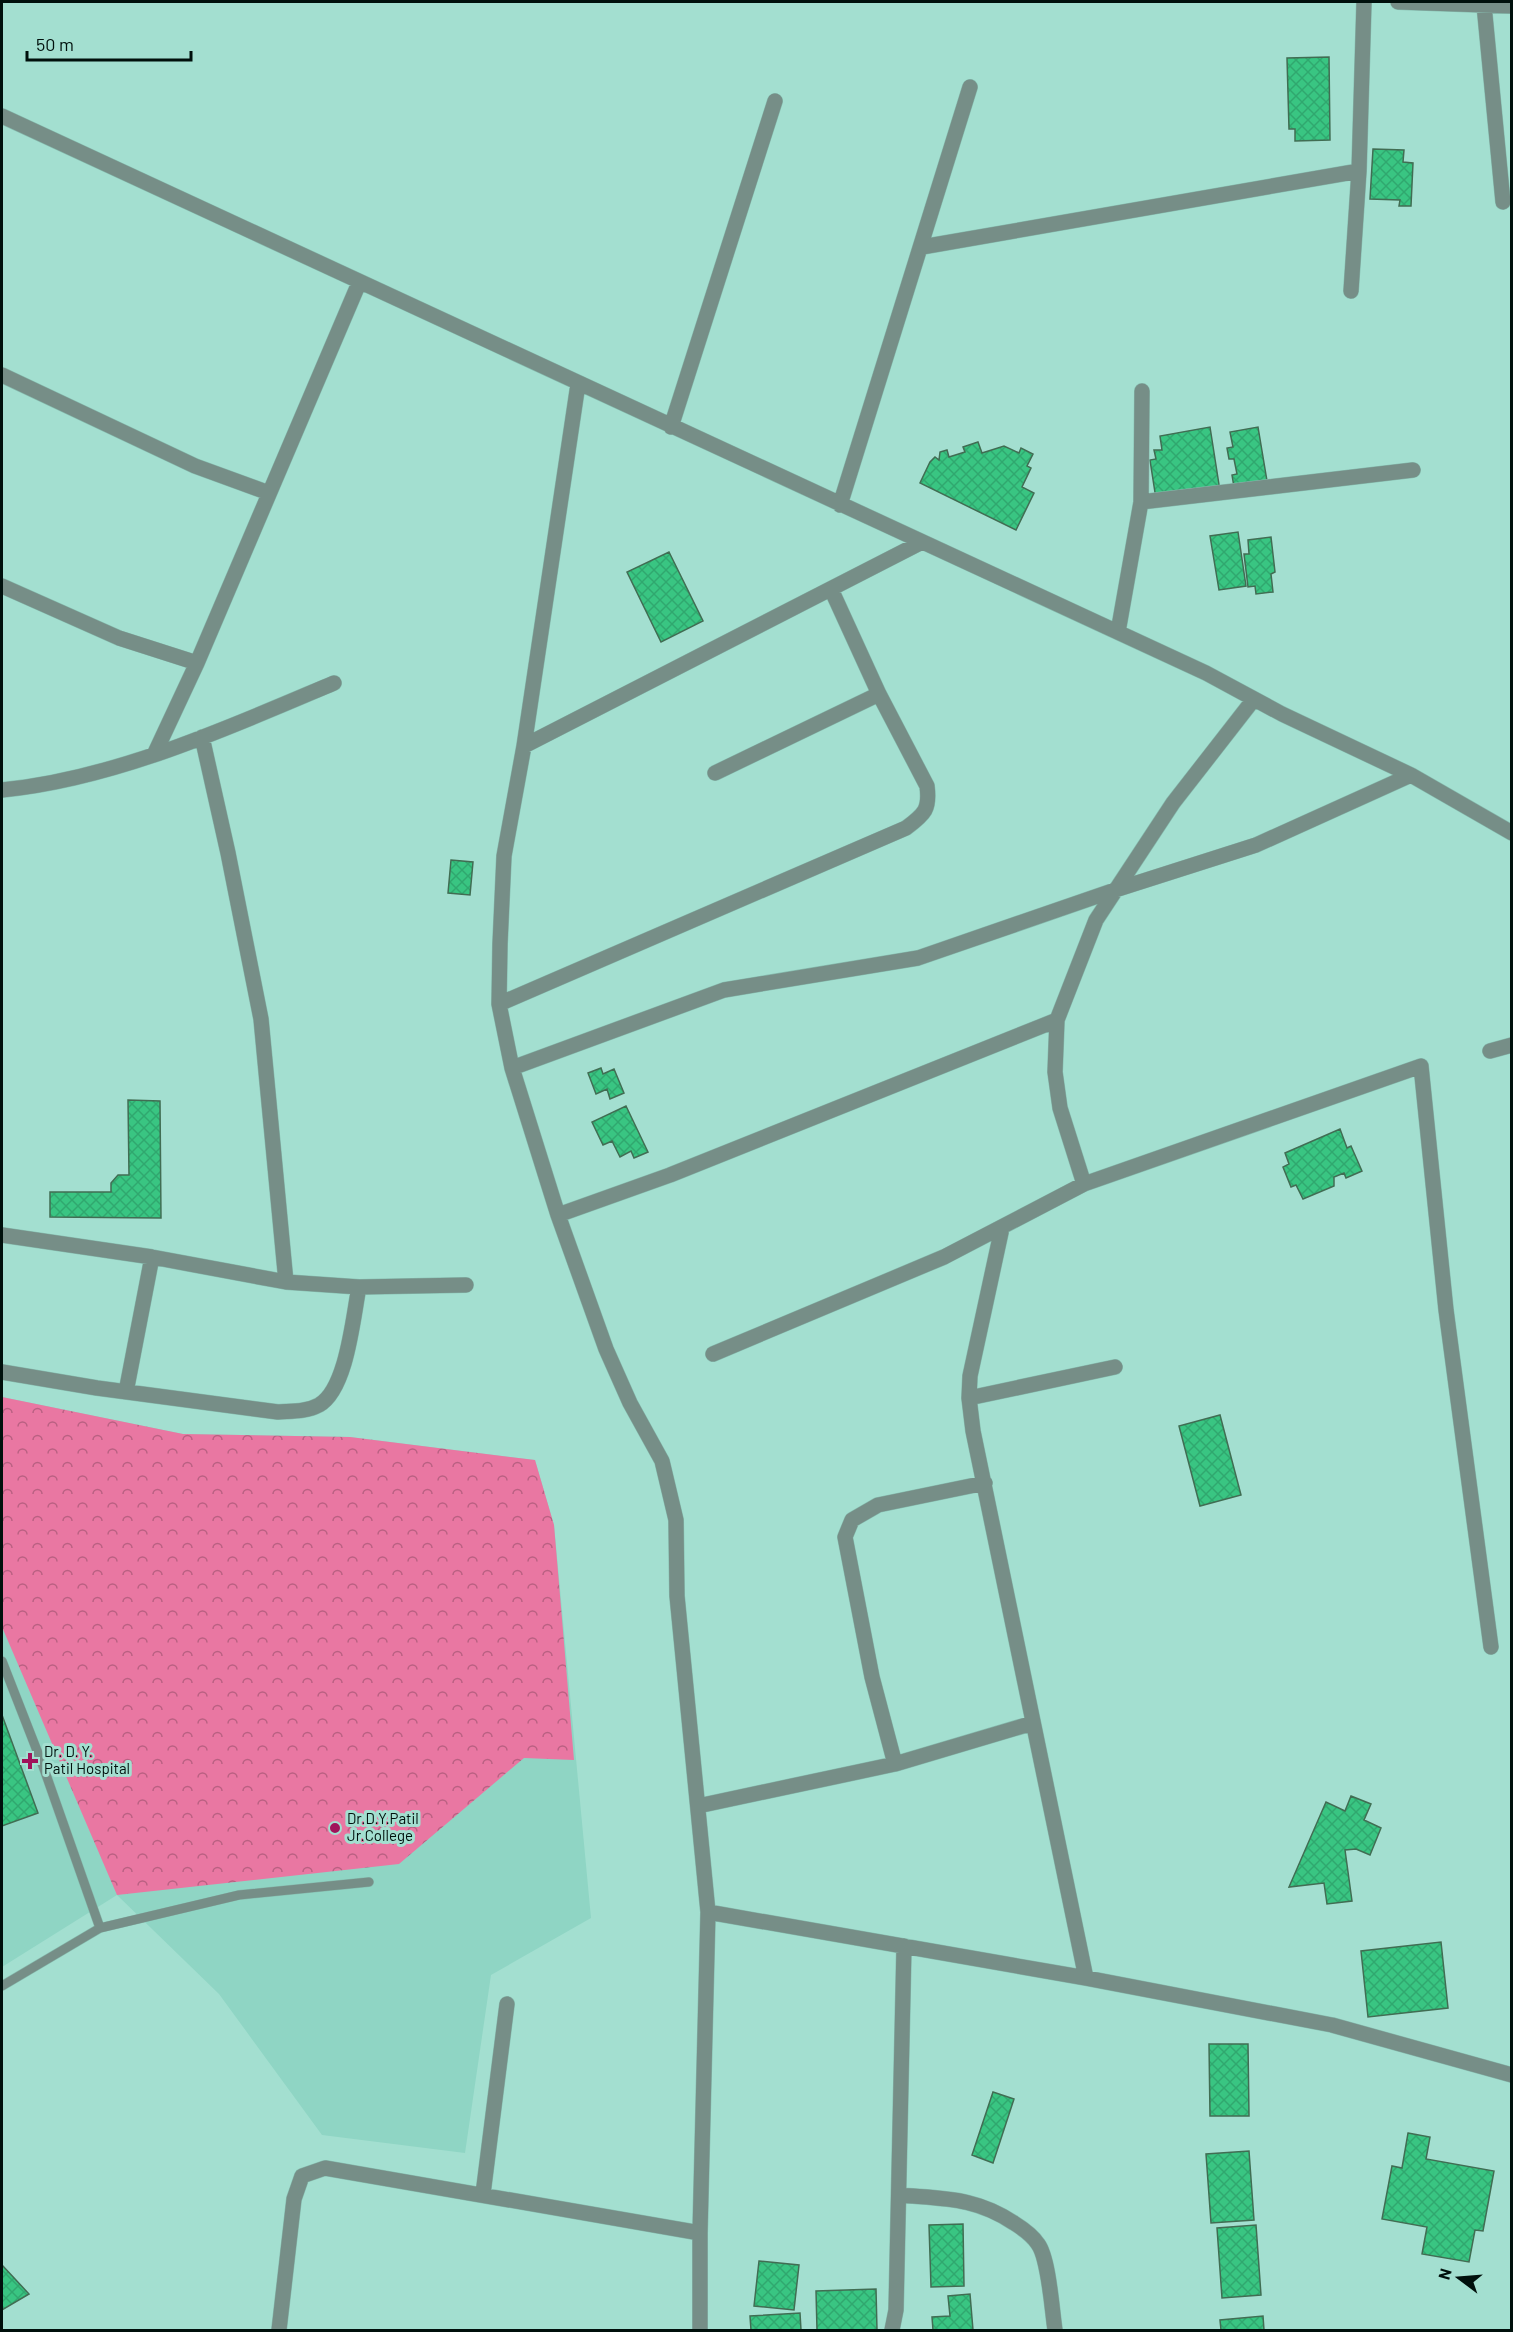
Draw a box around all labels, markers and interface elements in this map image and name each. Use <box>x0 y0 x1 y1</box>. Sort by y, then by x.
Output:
scale bar <box>27 24 190 62</box>
text: 50 m <box>36 33 74 55</box>
place label: Dr. D. Y. Patil Hospital <box>44 1742 130 1777</box>
marker: Dr. D. Y. Patil Hospital <box>21 1752 39 1770</box>
place label: Dr.D.Y.Patil Jr.College <box>347 1809 419 1844</box>
marker: Dr.D.Y.Patil Jr.College <box>328 1821 342 1835</box>
north arrow <box>1429 2248 1489 2308</box>
text: N <box>1434 2266 1455 2281</box>

